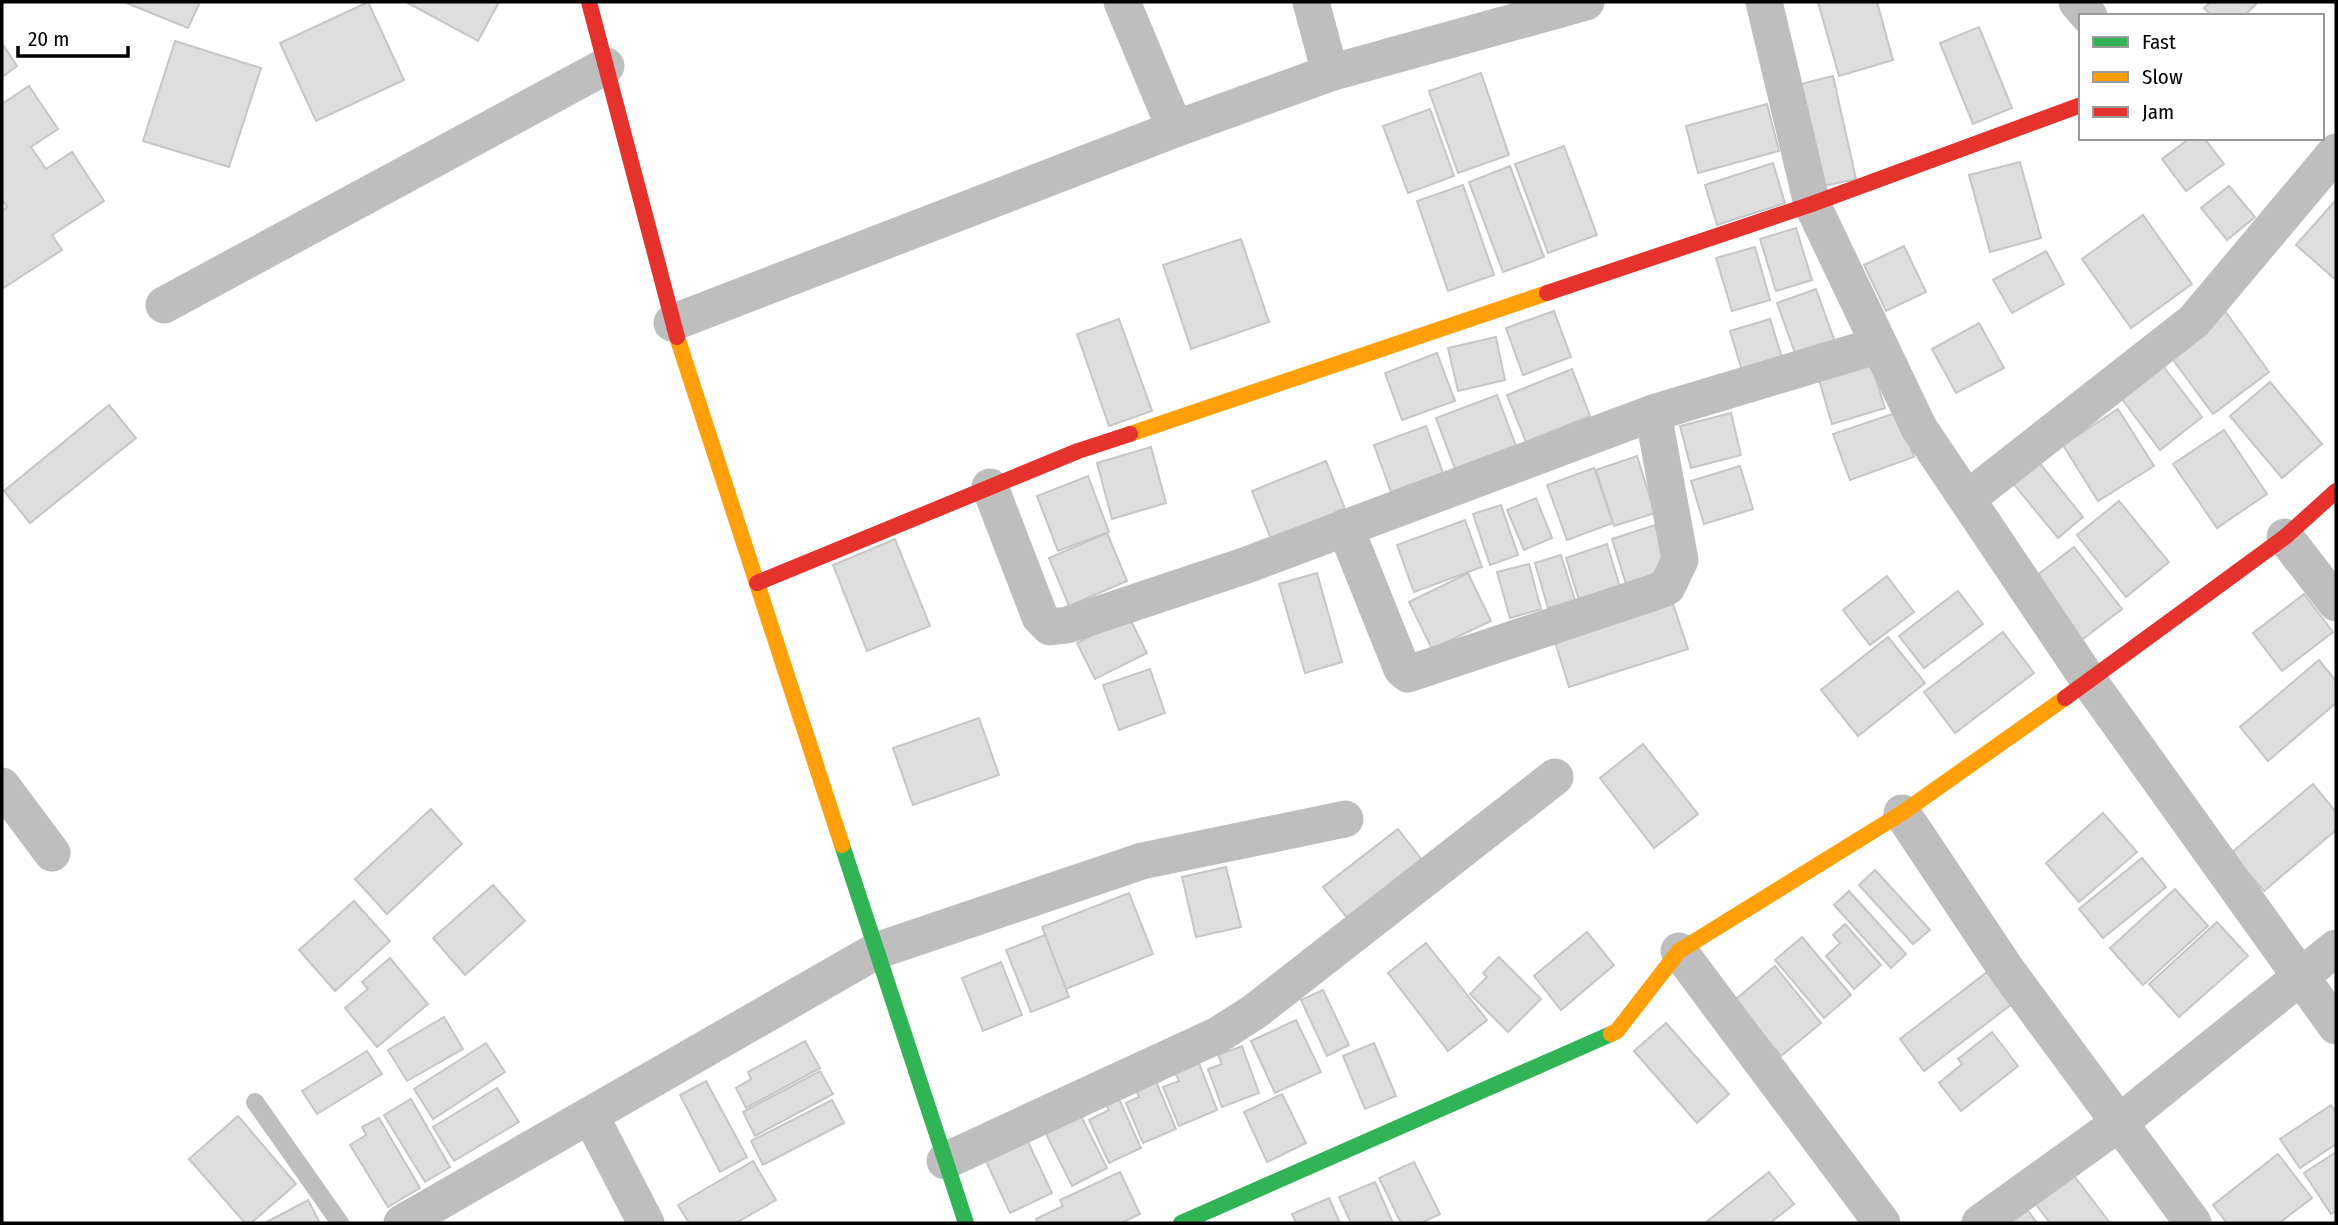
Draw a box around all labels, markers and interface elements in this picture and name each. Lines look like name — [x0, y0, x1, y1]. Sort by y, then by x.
scale bar — [18, 14, 128, 58]
legend — [2079, 14, 2324, 140]
text: 20 m — [28, 26, 69, 52]
text: Fast — [2142, 29, 2176, 55]
text: Slow — [2142, 64, 2183, 90]
text: Jam — [2142, 99, 2174, 125]

